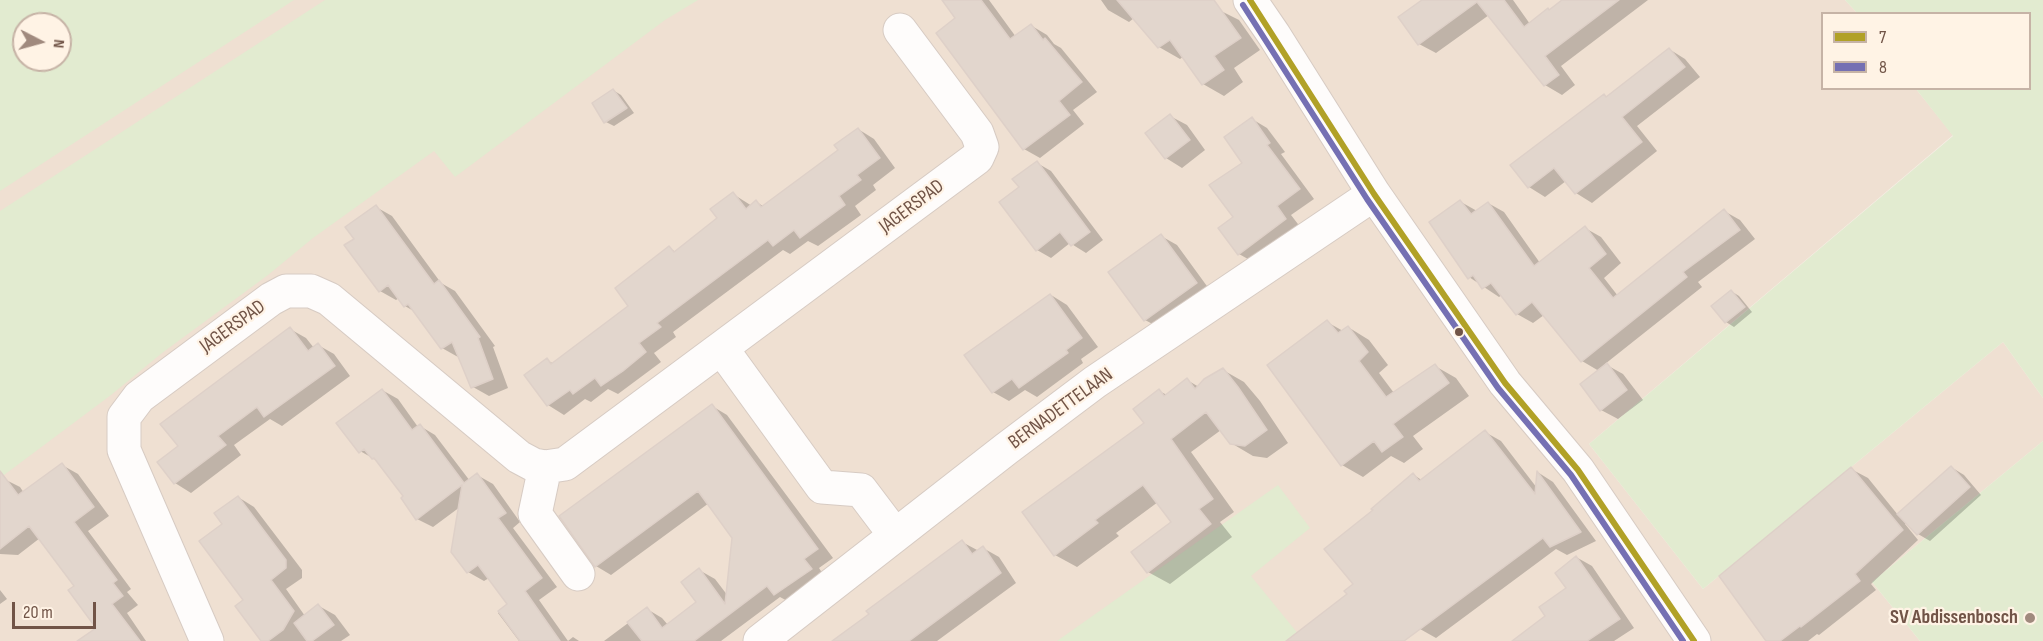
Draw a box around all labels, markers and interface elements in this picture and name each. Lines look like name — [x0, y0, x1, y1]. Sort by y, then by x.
north arrow — [12, 12, 72, 72]
legend — [1821, 12, 2031, 90]
text: 7 — [1879, 27, 1886, 48]
text: N — [49, 38, 68, 49]
text: 8 — [1879, 57, 1887, 78]
street label: JAGERSPAD — [875, 175, 949, 239]
street label: JAGERSPAD — [196, 295, 270, 359]
unlabelled marker — [1453, 326, 1465, 338]
street label: BERNADETTELAAN — [1004, 363, 1118, 455]
scale bar — [15, 590, 99, 628]
text: 20 m — [23, 602, 53, 623]
place label: SV Abdissenbosch — [1890, 606, 2018, 630]
marker: SV Abdissenbosch — [2023, 611, 2037, 625]

